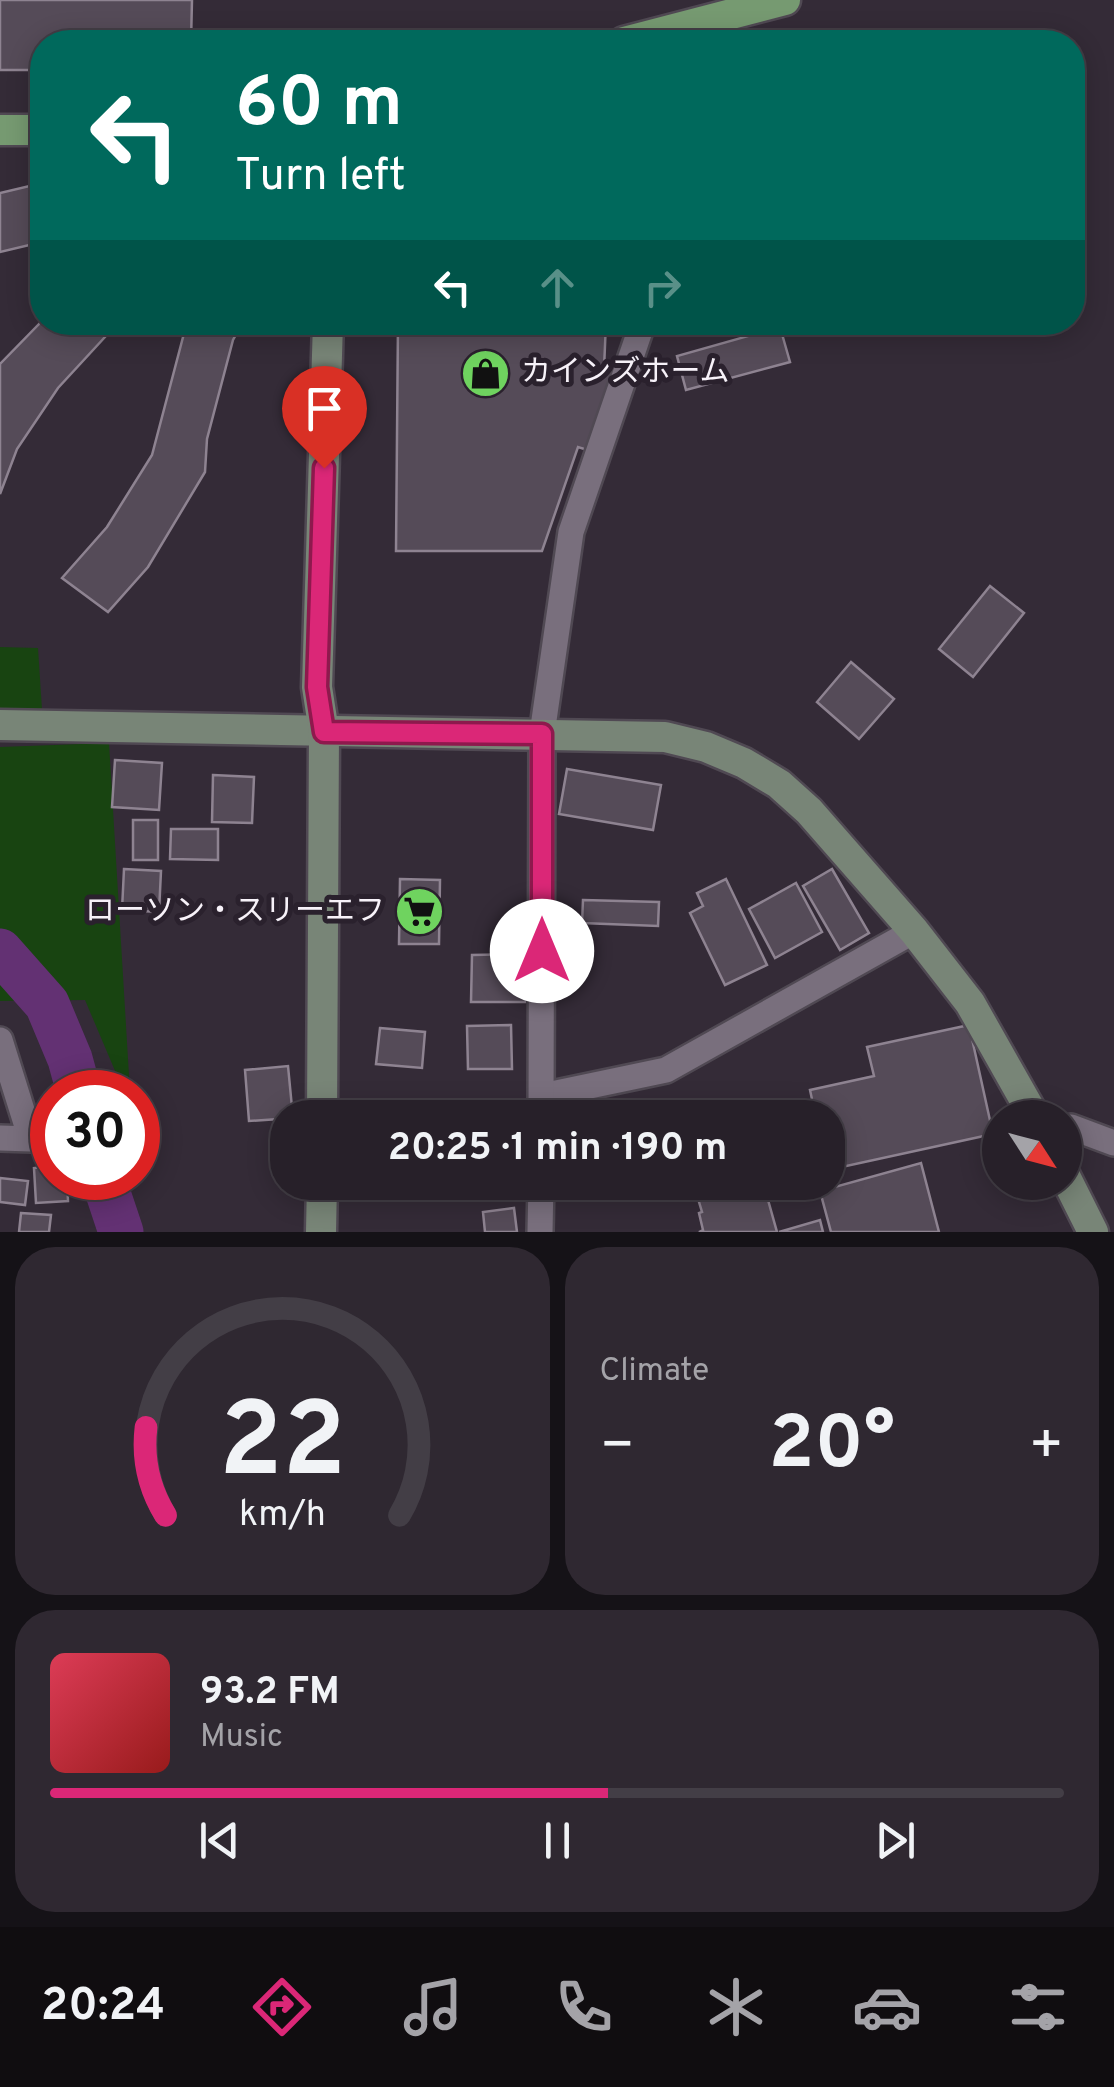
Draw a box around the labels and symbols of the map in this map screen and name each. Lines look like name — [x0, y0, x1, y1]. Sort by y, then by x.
shop icon: カインズホーム — [460, 347, 512, 399]
place label: カインズホーム — [521, 355, 730, 392]
pin — [282, 366, 367, 469]
supermarket icon: ローソン・スリーエフ — [394, 886, 446, 938]
place label: ローソン・スリーエフ — [85, 894, 385, 931]
position arrow — [490, 899, 594, 1003]
speed limit sign: 30 — [30, 1070, 160, 1200]
north arrow — [982, 1100, 1082, 1200]

